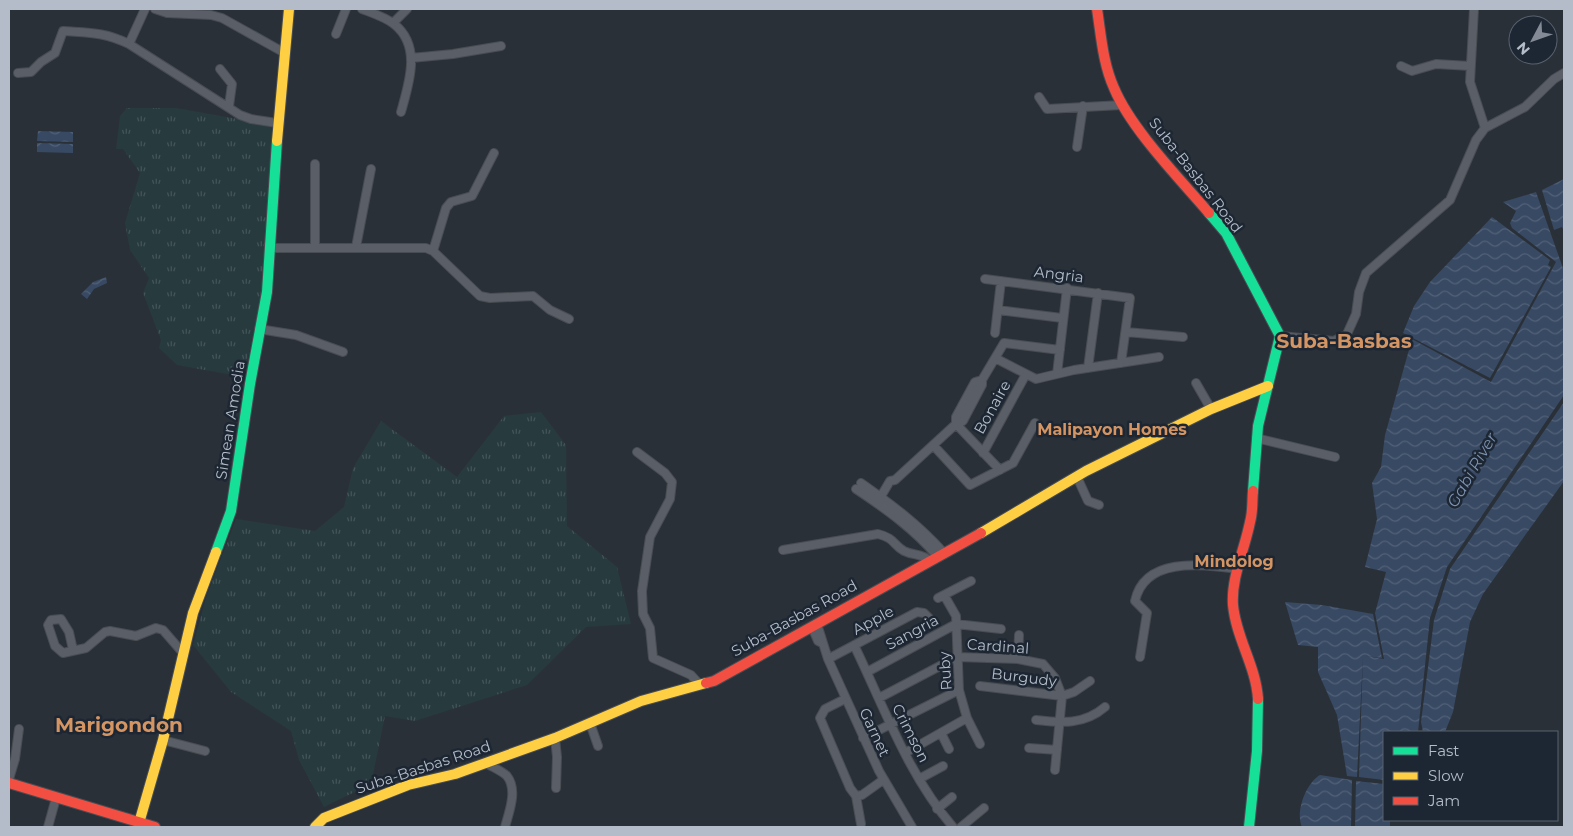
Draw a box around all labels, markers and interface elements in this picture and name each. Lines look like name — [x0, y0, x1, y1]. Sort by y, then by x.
north arrow — [1508, 15, 1558, 65]
text: N — [1513, 38, 1534, 59]
street label: Suba-Basbas Road — [1145, 114, 1247, 236]
street label: Angria — [1033, 262, 1085, 286]
district label: Suba-Basbas — [1276, 329, 1412, 353]
street label: Simean Amodia — [211, 359, 249, 481]
street label: Bonaire — [969, 377, 1015, 437]
district label: Malipayon Homes — [1037, 420, 1187, 439]
water label: Gabi River — [1443, 429, 1501, 511]
district label: Mindolog — [1194, 552, 1274, 571]
street label: Suba-Basbas Road — [728, 576, 860, 660]
street label: Apple — [849, 601, 897, 639]
street label: Sangria — [882, 610, 942, 654]
street label: Cardinal — [966, 634, 1030, 658]
street label: Ruby — [934, 650, 956, 691]
street label: Burgudy — [990, 664, 1059, 691]
street label: Crimson — [888, 700, 934, 766]
street label: Garnet — [855, 705, 895, 759]
district label: Marigondon — [55, 713, 183, 737]
legend — [1383, 731, 1558, 821]
street label: Suba-Basbas Road — [353, 736, 493, 798]
text: Fast — [1428, 741, 1459, 760]
text: Slow — [1428, 766, 1464, 785]
text: Jam — [1427, 791, 1460, 810]

